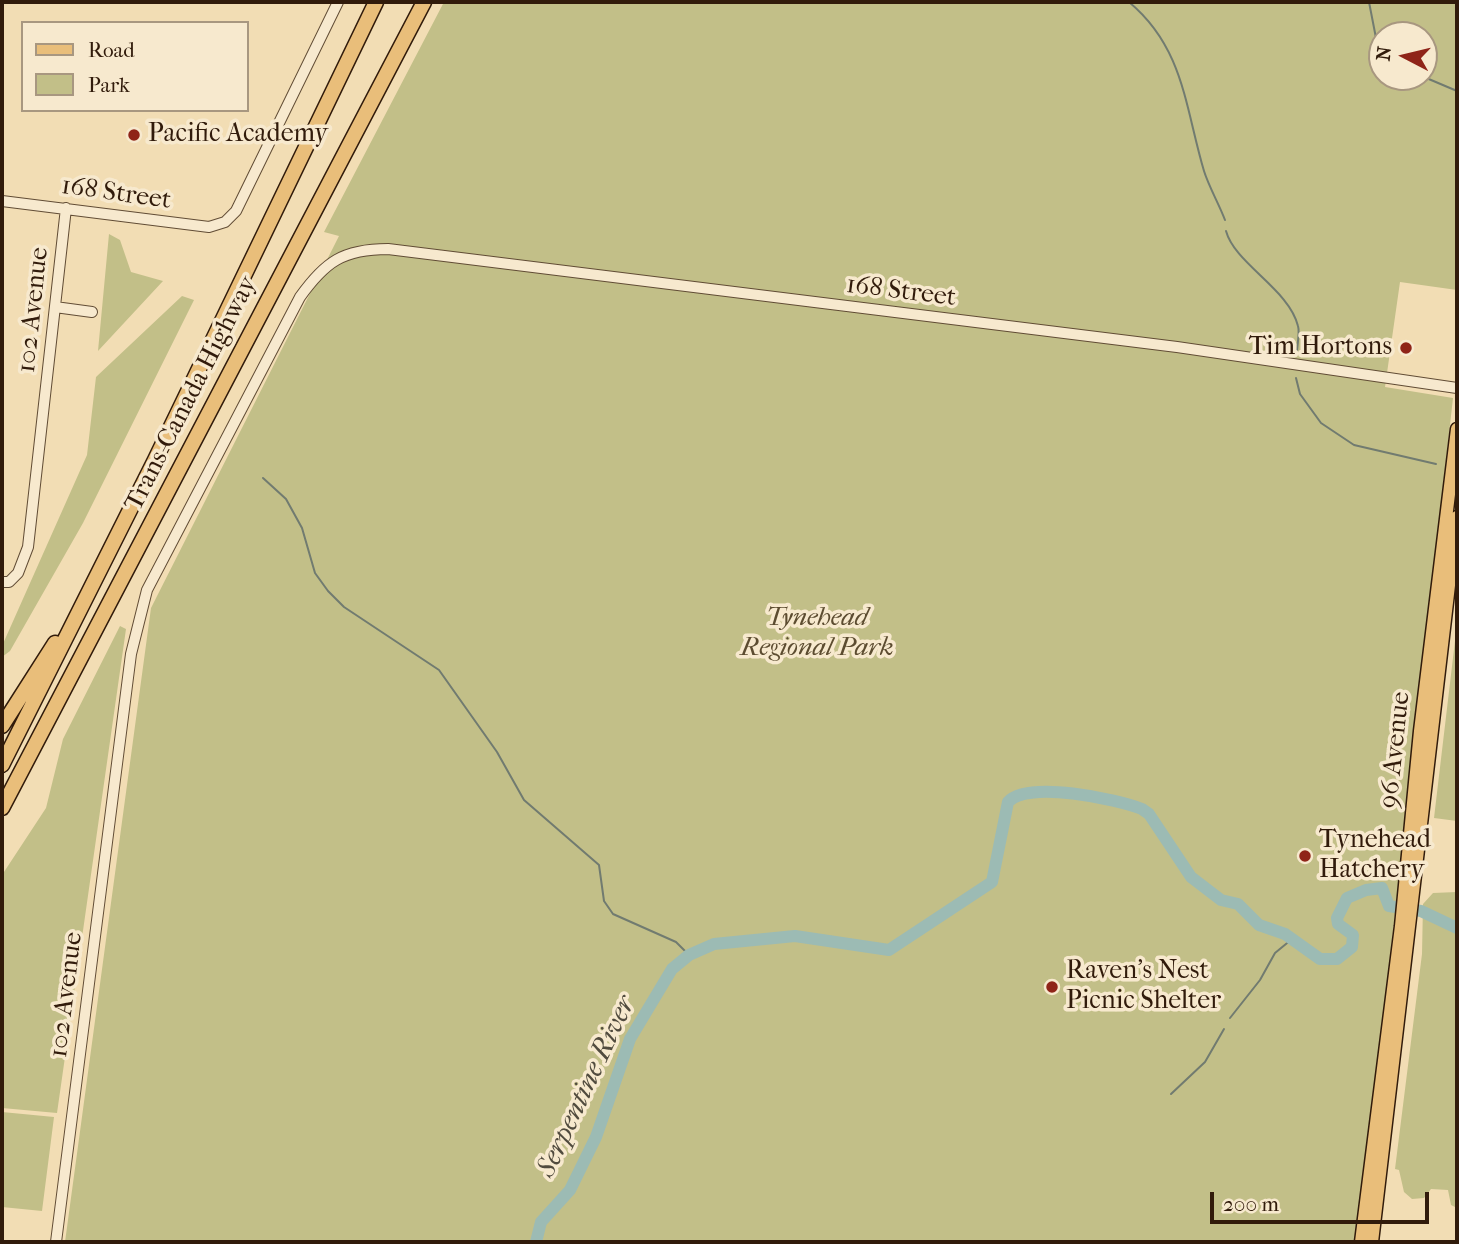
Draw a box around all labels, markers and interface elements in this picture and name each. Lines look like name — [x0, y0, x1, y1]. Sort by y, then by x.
legend — [21, 21, 248, 112]
north arrow — [1368, 21, 1438, 91]
text: Road — [88, 38, 135, 62]
text: N — [1372, 45, 1396, 62]
text: Park — [88, 73, 130, 97]
place label: Pacific Academy — [148, 119, 328, 151]
marker: Pacific Academy — [126, 127, 142, 143]
street label: 168 Street — [59, 171, 173, 217]
street label: 102 Avenue — [12, 246, 56, 374]
street label: 168 Street — [844, 270, 958, 314]
street label: Trans-Canada Highway — [119, 271, 265, 517]
place label: Tim Hortons — [1249, 332, 1392, 364]
marker: Tim Hortons — [1398, 340, 1414, 356]
park label: Tynehead Regional Park — [740, 603, 894, 664]
street label: 96 Avenue — [1374, 690, 1418, 810]
place label: Tynehead Hatchery — [1319, 825, 1431, 886]
marker: Tynehead Hatchery — [1297, 848, 1313, 864]
street label: 102 Avenue — [44, 930, 90, 1060]
place label: Raven's Nest Picnic Shelter — [1066, 956, 1221, 1018]
marker: Raven's Nest Picnic Shelter — [1044, 979, 1060, 995]
water label: Serpentine River — [530, 991, 644, 1183]
scale bar — [1214, 1178, 1433, 1222]
text: 200 m — [1223, 1192, 1279, 1216]

